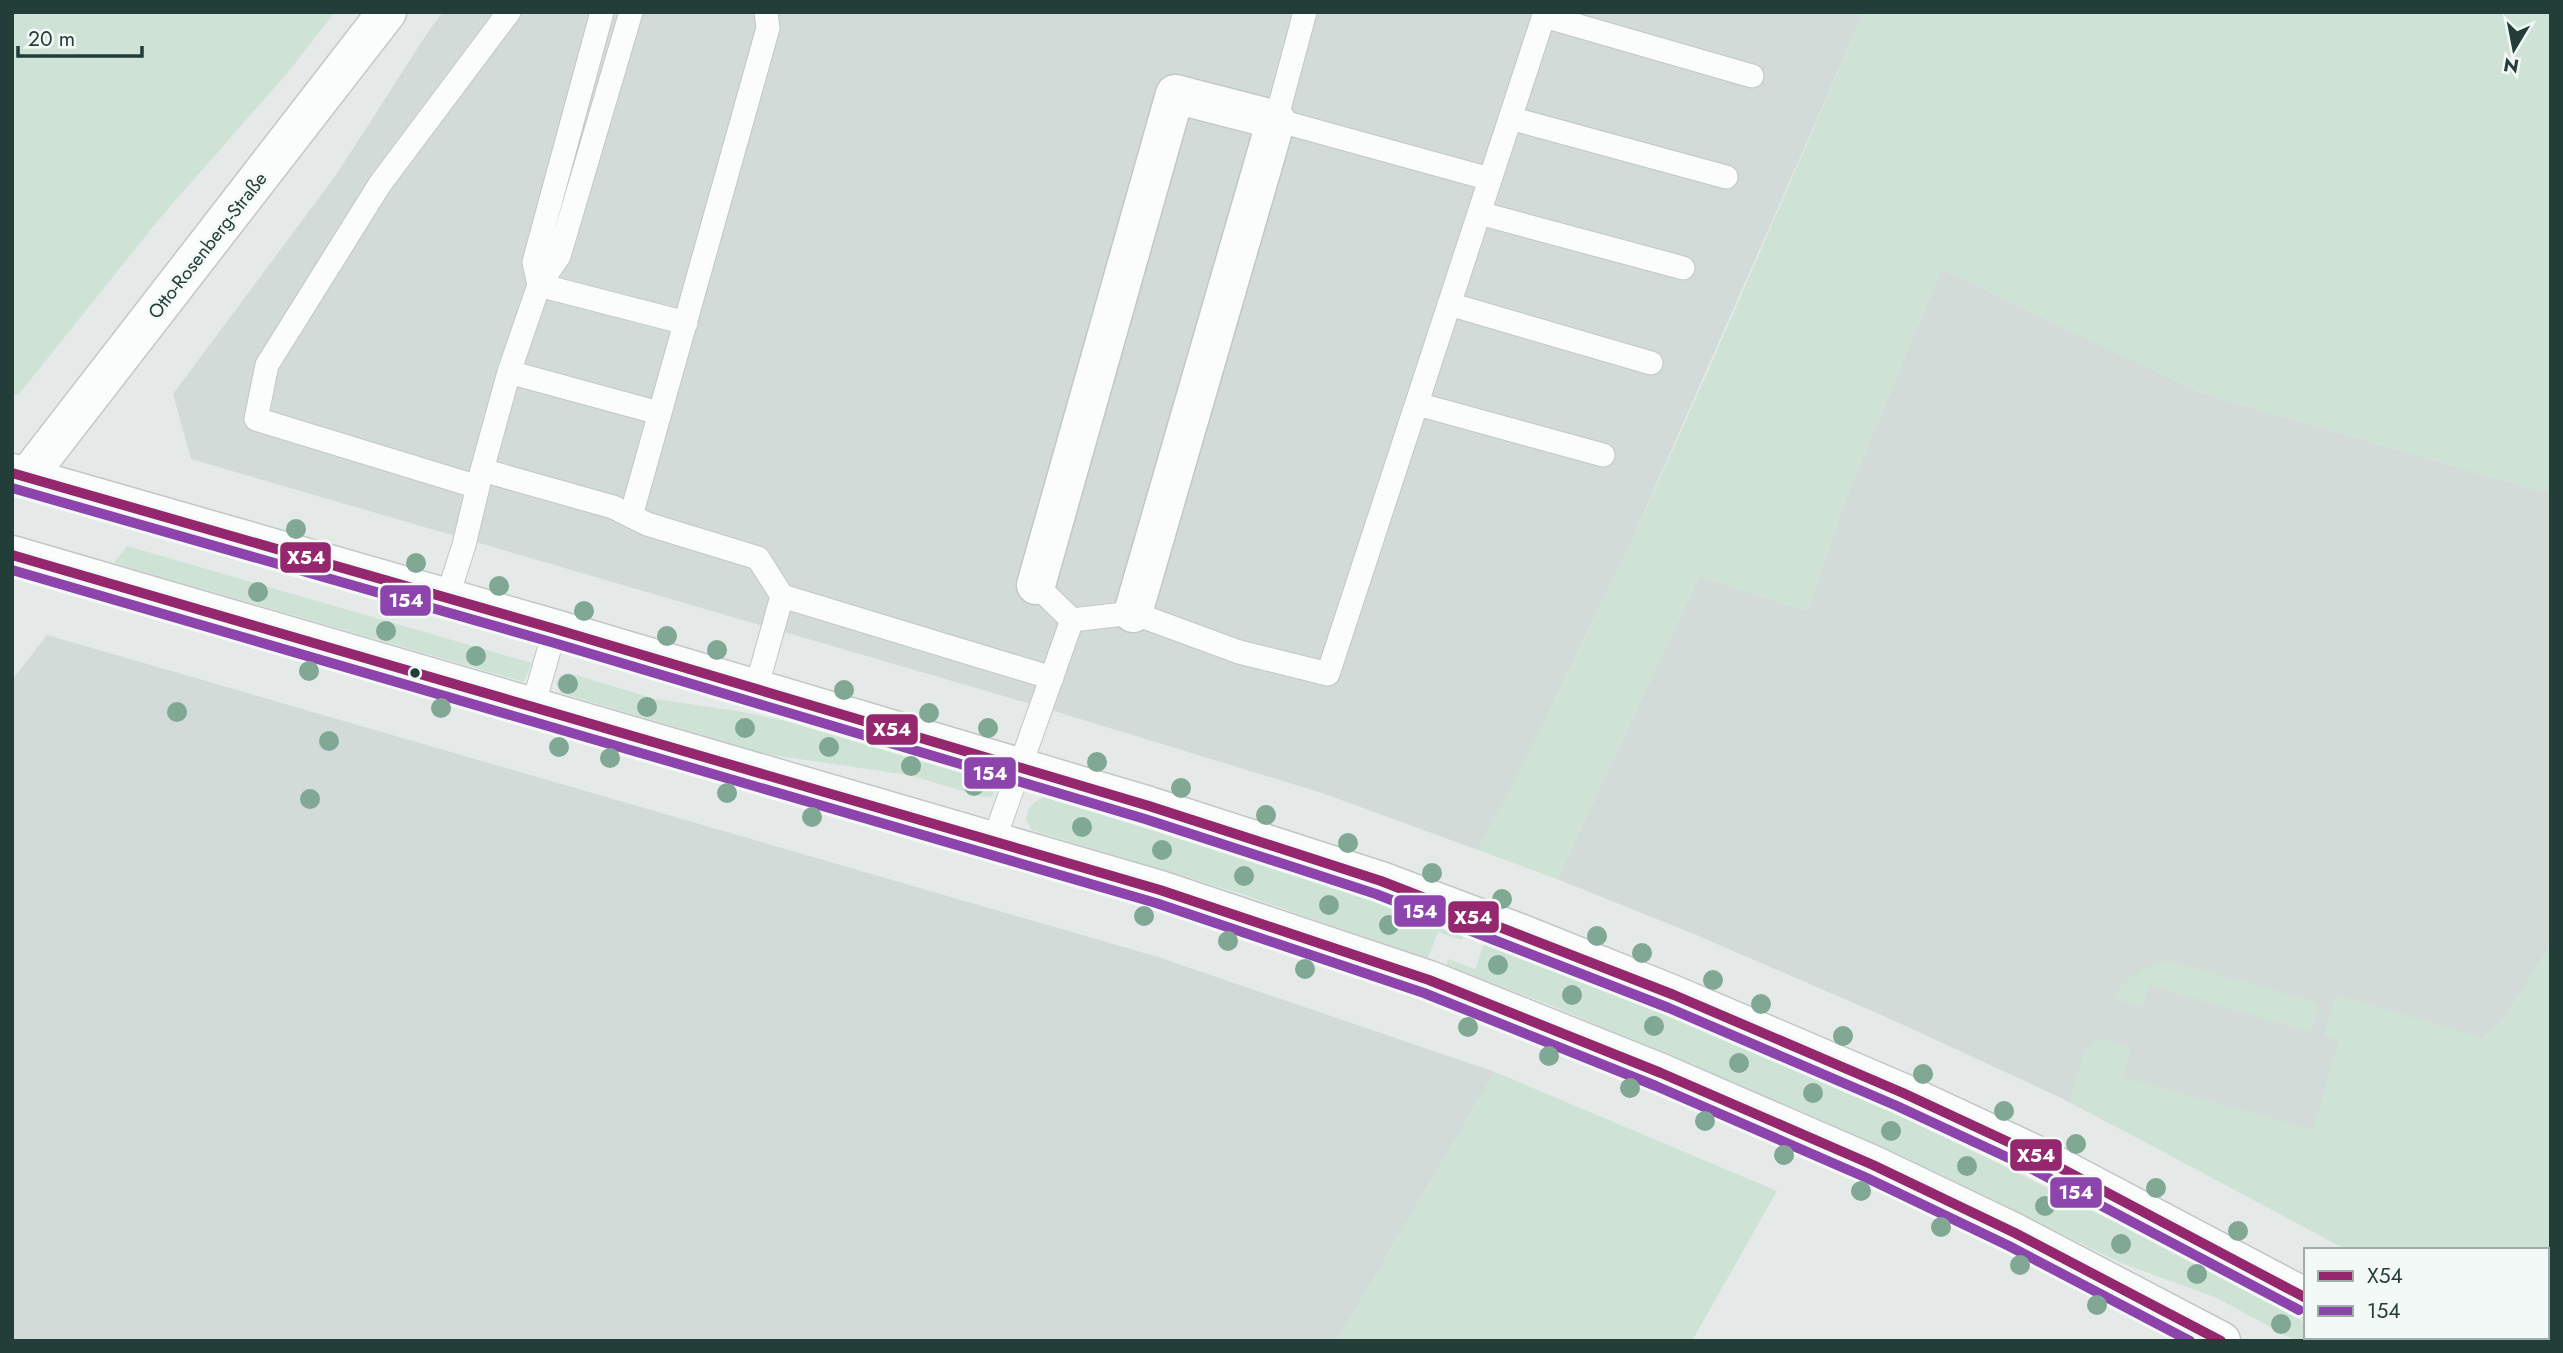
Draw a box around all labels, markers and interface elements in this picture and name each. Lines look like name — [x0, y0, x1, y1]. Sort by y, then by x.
scale bar — [18, 14, 142, 58]
north arrow — [2479, 14, 2549, 84]
text: 20 m — [28, 24, 75, 54]
text: N — [2501, 51, 2521, 80]
street label: Otto-Rosenberg-Straße — [141, 166, 273, 324]
line badge: X54 — [279, 541, 332, 574]
text: X54 — [287, 544, 325, 571]
line badge: 154 — [379, 584, 432, 617]
text: 154 — [388, 587, 424, 614]
unlabelled marker — [408, 666, 422, 680]
line badge: X54 — [865, 713, 919, 746]
text: X54 — [873, 716, 911, 743]
line badge: 154 — [963, 756, 1017, 790]
text: 154 — [972, 760, 1008, 787]
line badge: 154 — [1393, 894, 1447, 928]
text: 154 — [1402, 898, 1438, 925]
line badge: X54 — [1447, 900, 1500, 934]
text: X54 — [1454, 904, 1492, 931]
line badge: X54 — [2009, 1138, 2063, 1172]
text: X54 — [2017, 1142, 2055, 1169]
line badge: 154 — [2049, 1176, 2103, 1209]
text: 154 — [2058, 1179, 2094, 1206]
legend — [2304, 1248, 2549, 1339]
text: X54 — [2367, 1261, 2403, 1291]
text: 154 — [2367, 1296, 2401, 1326]

